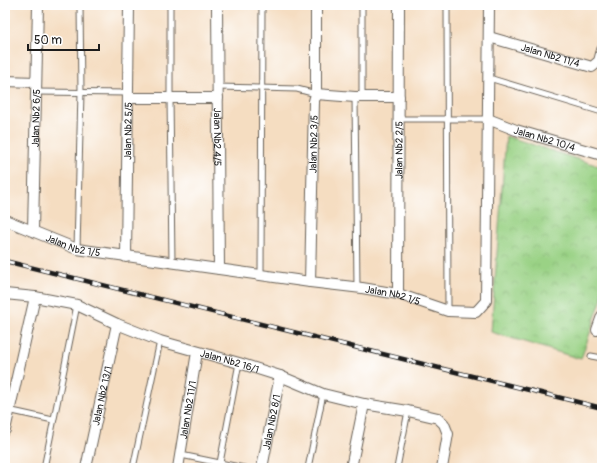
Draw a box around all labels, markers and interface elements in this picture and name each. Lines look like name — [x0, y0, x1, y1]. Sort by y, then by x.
scale bar — [28, 26, 99, 52]
text: 50 m — [34, 33, 62, 48]
street label: Jalan Nb2 11/4 — [519, 42, 581, 70]
street label: Jalan Nb2 6/5 — [30, 89, 43, 147]
street label: Jalan Nb2 5/5 — [122, 102, 135, 160]
street label: Jalan Nb2 4/5 — [211, 108, 223, 166]
street label: Jalan Nb2 3/5 — [307, 115, 321, 173]
street label: Jalan Nb2 2/5 — [393, 121, 406, 179]
street label: Jalan Nb2 10/4 — [512, 125, 577, 154]
street label: Jalan Nb2 1/5 — [44, 232, 101, 259]
street label: Jalan Nb2 1/5 — [364, 284, 422, 308]
street label: Jalan Nb2 16/1 — [199, 348, 261, 376]
street label: Jalan Nb2 13/1 — [90, 365, 115, 427]
street label: Jalan Nb2 11/1 — [178, 380, 199, 440]
street label: Jalan Nb2 8/1 — [261, 393, 283, 451]

